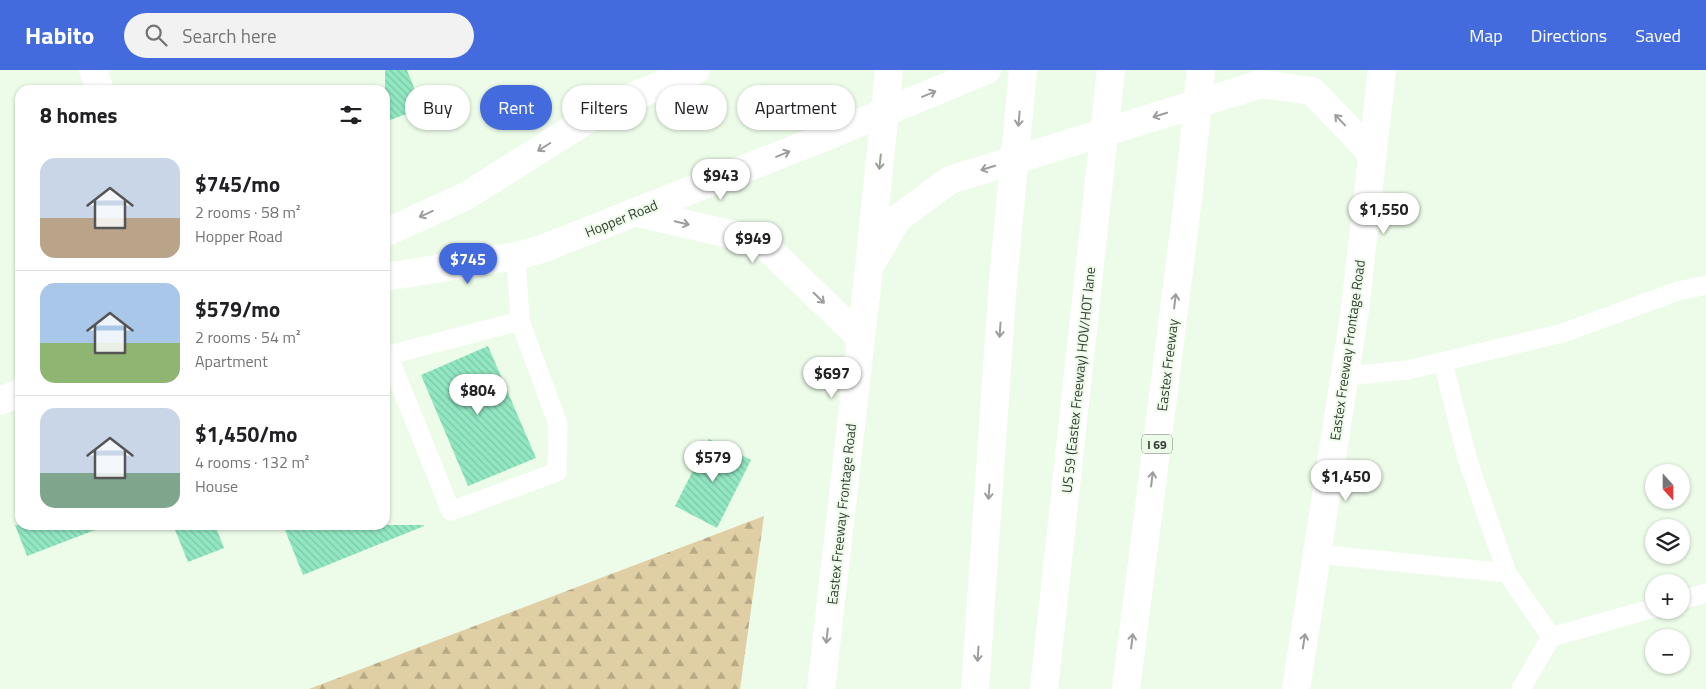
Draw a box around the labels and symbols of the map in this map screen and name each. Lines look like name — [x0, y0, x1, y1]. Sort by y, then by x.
one-way arrow — [921, 89, 936, 99]
one-way arrow — [1014, 110, 1024, 126]
one-way arrow — [1152, 110, 1168, 120]
one-way arrow — [1334, 114, 1346, 127]
one-way arrow — [537, 143, 551, 153]
one-way arrow — [775, 148, 790, 157]
one-way arrow — [875, 153, 885, 169]
pin: $943 — [691, 158, 751, 201]
one-way arrow — [980, 164, 996, 174]
pin: $1,550 — [1343, 192, 1425, 235]
street label: Hopper Road — [581, 194, 661, 242]
one-way arrow — [419, 210, 434, 220]
one-way arrow — [673, 219, 689, 228]
pin: $949 — [723, 222, 783, 264]
pin: $745 — [438, 242, 498, 285]
street label: Eastex Freeway Frontage Road — [1324, 258, 1370, 442]
street label: US 59 (Eastex Freeway) HOV/HOT lane — [1056, 266, 1100, 494]
one-way arrow — [813, 292, 825, 304]
one-way arrow — [1170, 293, 1180, 309]
street label: Eastex Freeway — [1151, 317, 1183, 412]
one-way arrow — [995, 321, 1005, 337]
pin: $697 — [802, 356, 862, 399]
pin: $804 — [448, 374, 508, 416]
street label: Eastex Freeway Frontage Road — [821, 422, 861, 606]
road number: I 69 — [1142, 434, 1172, 454]
pin: $579 — [683, 440, 743, 483]
pin: $1,450 — [1305, 460, 1387, 502]
north arrow — [1645, 464, 1690, 509]
one-way arrow — [1147, 472, 1157, 488]
one-way arrow — [984, 484, 994, 500]
one-way arrow — [822, 628, 832, 644]
one-way arrow — [1127, 633, 1137, 649]
one-way arrow — [1299, 633, 1309, 649]
one-way arrow — [973, 646, 982, 662]

